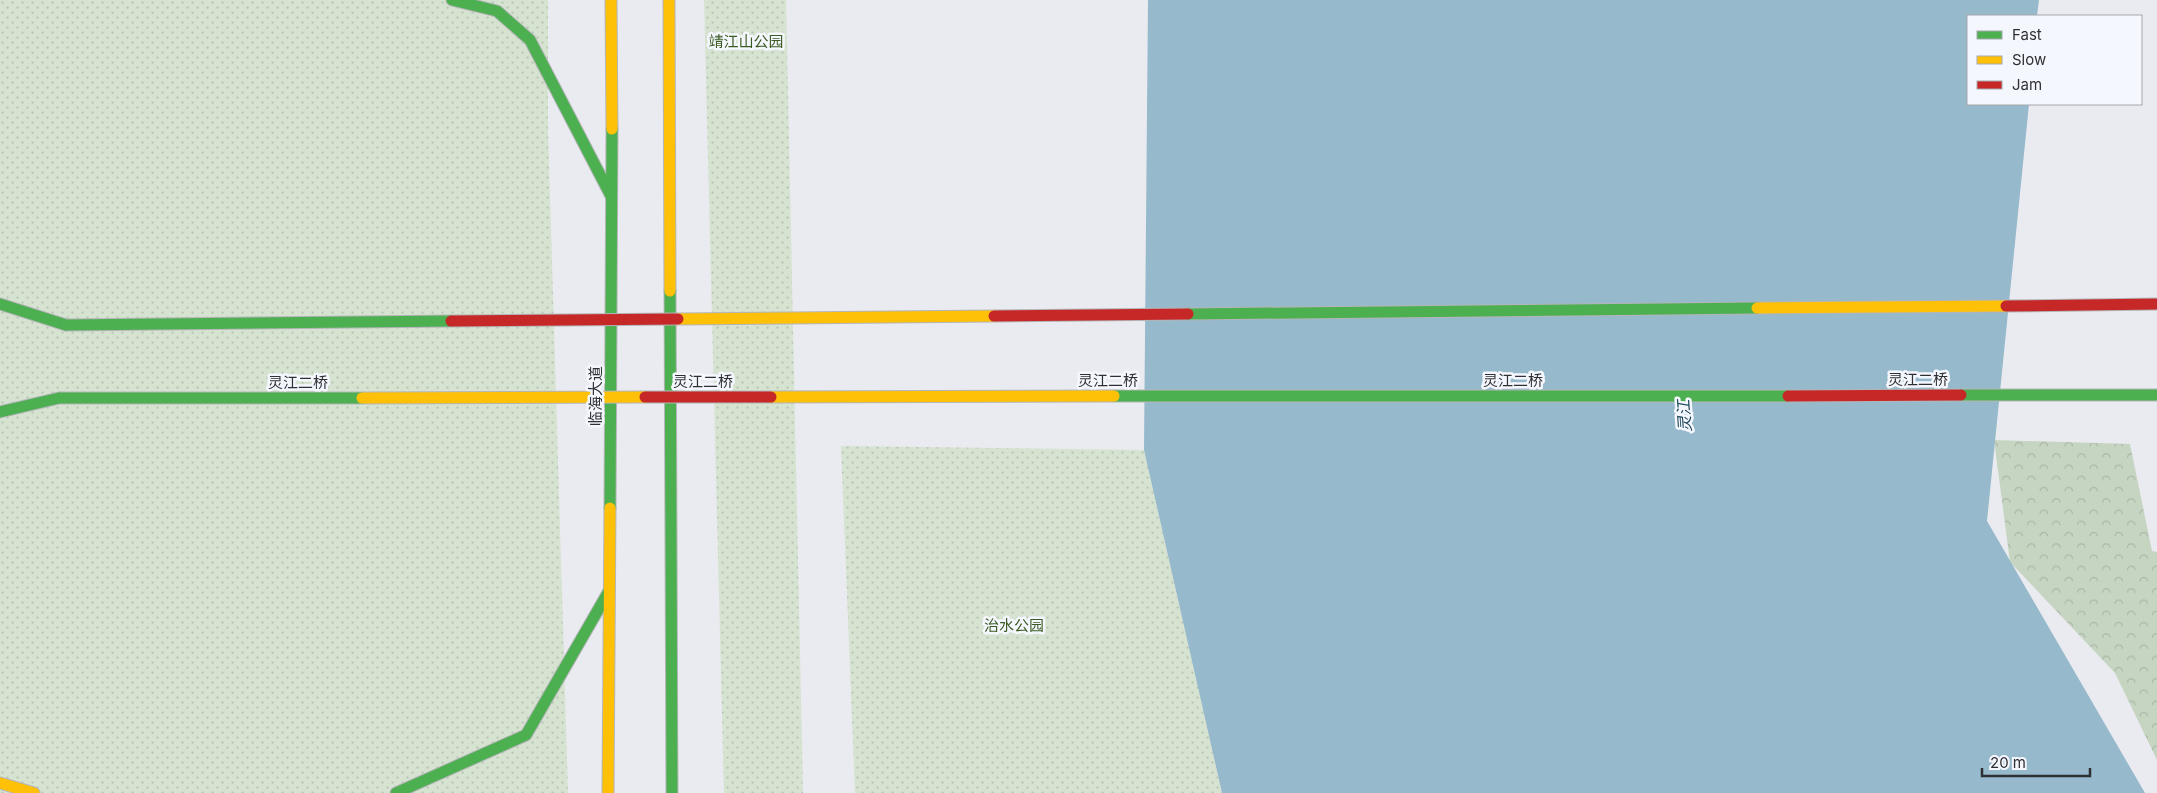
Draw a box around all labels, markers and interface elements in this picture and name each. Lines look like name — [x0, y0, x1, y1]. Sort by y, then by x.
legend — [1967, 15, 2142, 105]
text: Fast — [2012, 25, 2042, 44]
park label: 靖江山公园 — [708, 32, 784, 51]
text: Slow — [2012, 50, 2046, 69]
text: Jam — [2012, 75, 2042, 94]
street label: 临海大道 — [586, 366, 605, 426]
street label: 灵江二桥 — [1888, 370, 1948, 389]
street label: 灵江二桥 — [1078, 371, 1138, 390]
street label: 灵江二桥 — [1483, 371, 1543, 390]
street label: 灵江二桥 — [673, 372, 733, 391]
street label: 灵江二桥 — [268, 373, 328, 392]
water label: 灵江 — [1673, 397, 1695, 433]
park label: 治水公园 — [984, 616, 1044, 635]
scale bar — [1982, 746, 2090, 778]
text: 20 m — [1990, 753, 2026, 772]

